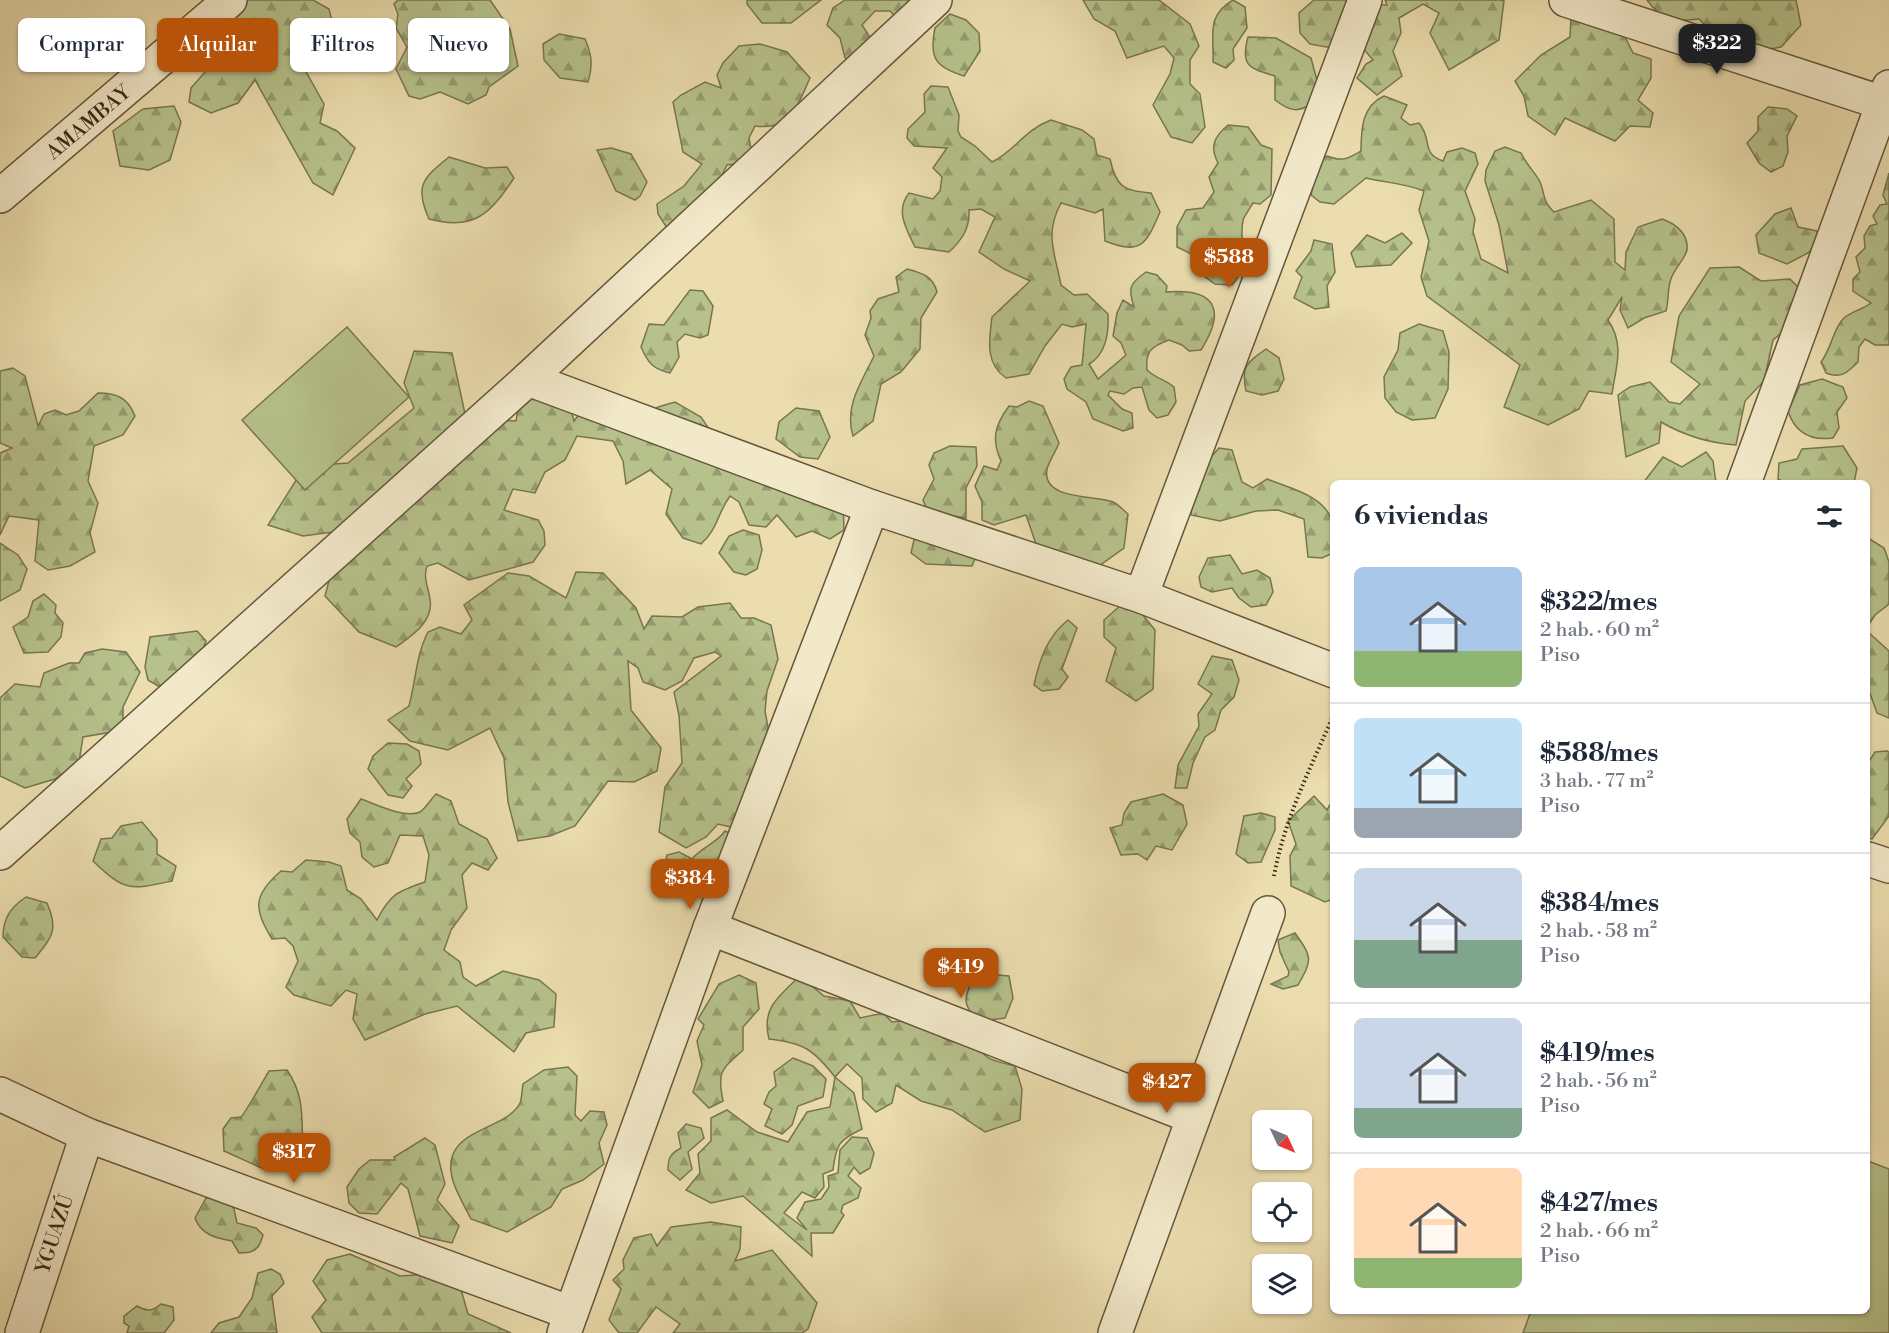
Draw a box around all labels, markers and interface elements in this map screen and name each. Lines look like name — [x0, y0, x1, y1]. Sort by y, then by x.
chip: Comprar — [18, 18, 145, 72]
chip: Alquilar — [157, 18, 278, 72]
chip: Filtros — [290, 18, 396, 72]
chip: Nuevo — [408, 18, 509, 72]
pin: $322 — [1681, 24, 1753, 75]
text: $322 — [1693, 31, 1741, 56]
street label: AMAMBAY — [41, 80, 137, 166]
pin: $588 — [1193, 238, 1265, 289]
text: $588 — [1204, 245, 1254, 270]
text: 6 viviendas — [1354, 500, 1488, 532]
icon: filters — [1813, 500, 1846, 533]
text: $322/mes — [1540, 586, 1657, 618]
icon: home — [1402, 591, 1474, 663]
text: 2 hab. · 60 m² — [1540, 618, 1659, 643]
text: Piso — [1540, 643, 1580, 668]
text: $588/mes — [1540, 737, 1658, 769]
icon: home — [1402, 742, 1474, 814]
text: 3 hab. · 77 m² — [1540, 769, 1653, 794]
text: Piso — [1540, 794, 1580, 819]
pin: $384 — [654, 859, 726, 910]
text: $384 — [665, 866, 715, 891]
text: $384/mes — [1540, 887, 1659, 919]
icon: home — [1402, 892, 1474, 964]
text: 2 hab. · 58 m² — [1540, 919, 1657, 944]
text: Piso — [1540, 944, 1580, 969]
pin: $419 — [925, 948, 997, 999]
text: $419 — [938, 955, 984, 980]
text: $419/mes — [1540, 1037, 1655, 1069]
icon: home — [1402, 1042, 1474, 1114]
pin: $427 — [1131, 1063, 1203, 1114]
text: 2 hab. · 56 m² — [1540, 1069, 1657, 1094]
text: $427 — [1142, 1070, 1192, 1095]
text: Piso — [1540, 1094, 1580, 1119]
north arrow — [1252, 1110, 1312, 1170]
map controls — [1252, 1110, 1312, 1314]
pin: $317 — [258, 1133, 330, 1184]
text: $317 — [272, 1140, 316, 1165]
button: locate — [1252, 1182, 1312, 1242]
text: $427/mes — [1540, 1187, 1658, 1219]
street label: YGUAZÚ — [30, 1191, 80, 1278]
icon: home — [1402, 1192, 1474, 1264]
text: 2 hab. · 66 m² — [1540, 1219, 1658, 1244]
text: Piso — [1540, 1244, 1580, 1269]
button: layers — [1252, 1254, 1312, 1314]

